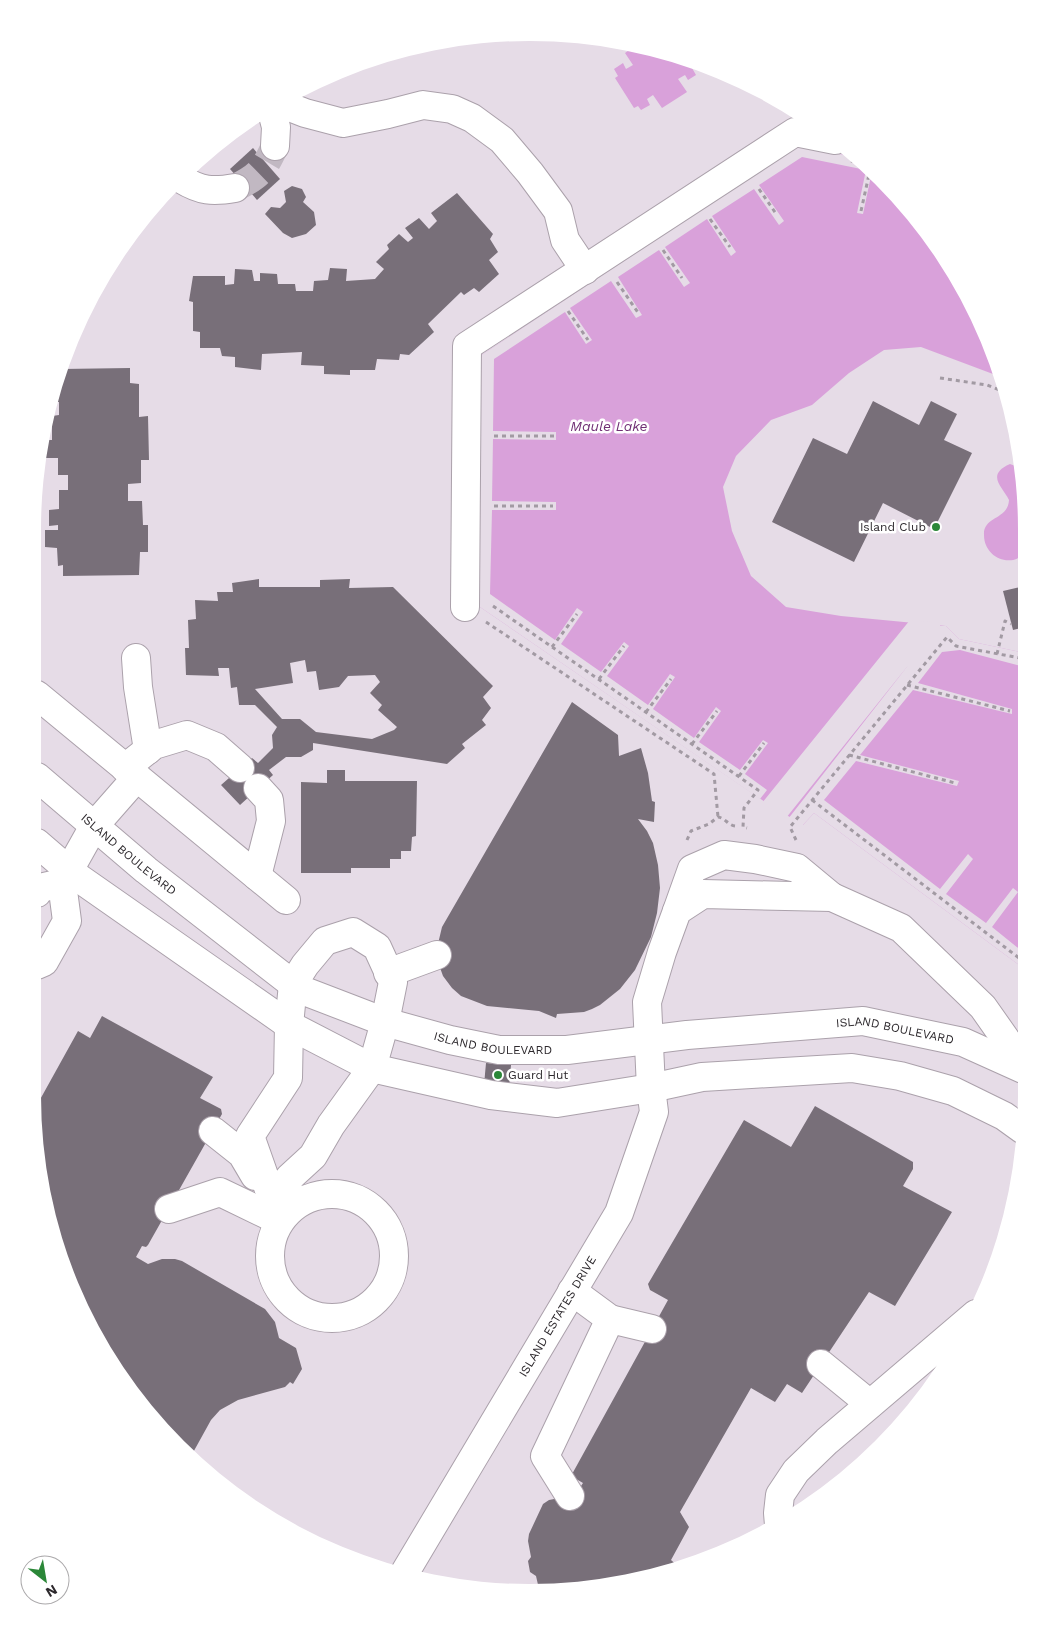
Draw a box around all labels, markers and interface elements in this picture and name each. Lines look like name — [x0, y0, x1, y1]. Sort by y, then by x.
water label: Maule Lake — [570, 418, 648, 434]
place label: Island Club — [860, 520, 926, 534]
marker: Island Club — [930, 521, 942, 533]
street label: ISLAND BOULEVARD — [78, 811, 179, 898]
street label: ISLAND BOULEVARD — [835, 1014, 955, 1047]
street label: ISLAND BOULEVARD — [432, 1029, 552, 1057]
place label: Guard Hut — [508, 1068, 568, 1082]
marker: Guard Hut — [492, 1069, 504, 1081]
street label: ISLAND ESTATES DRIVE — [516, 1253, 599, 1379]
north arrow — [20, 1555, 70, 1605]
text: N — [43, 1582, 60, 1601]

